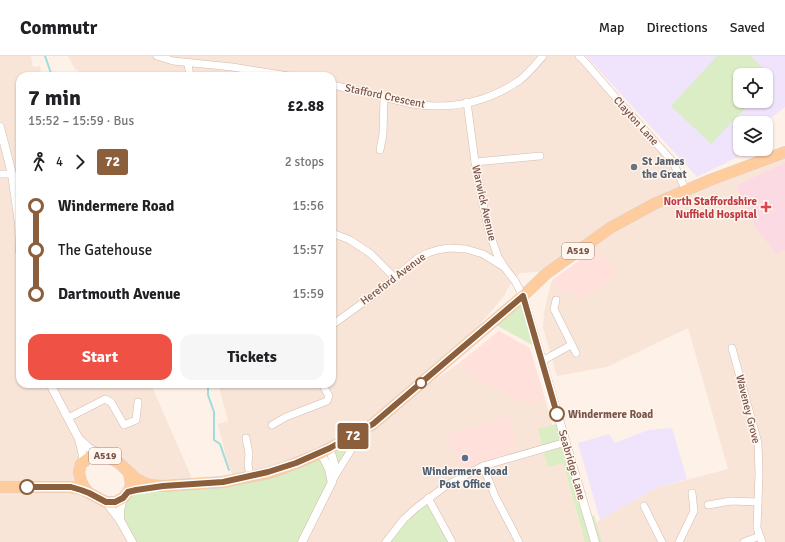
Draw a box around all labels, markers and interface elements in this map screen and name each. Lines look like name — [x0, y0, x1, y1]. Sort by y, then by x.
text: Commutr — [20, 16, 97, 40]
text: Map — [599, 19, 625, 36]
text: Directions — [647, 19, 708, 36]
text: Saved — [730, 19, 765, 36]
map controls — [733, 68, 773, 156]
button: locate — [733, 68, 773, 108]
street label: Stafford Crescent — [344, 81, 426, 111]
text: 7 min — [28, 84, 81, 111]
street label: Clayton Lane — [611, 94, 661, 148]
text: £2.88 — [287, 97, 324, 115]
text: 15:52 – 15:59 · Bus — [28, 113, 134, 129]
button: layers — [733, 116, 773, 156]
icon: walk — [28, 151, 50, 173]
icon: forward — [69, 151, 91, 173]
text: 72 — [105, 153, 120, 170]
text: 4 — [56, 154, 63, 170]
text: 2 stops — [285, 154, 324, 170]
place label: St James the Great — [641, 155, 687, 181]
marker: St James the Great — [629, 162, 639, 172]
street label: Warwick Avenue — [469, 164, 499, 242]
place label: North Staffordshire Nuffield Hospital — [663, 195, 758, 221]
text: Windermere Road — [58, 197, 174, 215]
text: 15:56 — [292, 198, 324, 214]
marker: North Staffordshire Nuffield Hospital — [760, 201, 772, 213]
text: The Gatehouse — [58, 241, 152, 259]
text: 15:57 — [292, 242, 324, 258]
road number: A519 — [562, 243, 594, 259]
street label: Hereford Avenue — [358, 250, 428, 308]
text: Dartmouth Avenue — [58, 285, 181, 303]
text: 15:59 — [292, 286, 324, 302]
button: Start — [28, 334, 172, 380]
button: Tickets — [180, 334, 324, 380]
street label: Waveney Grove — [733, 373, 763, 445]
unlabelled marker — [415, 377, 427, 389]
marker: Windermere Road — [549, 406, 565, 422]
place label: Windermere Road — [568, 408, 653, 421]
line badge: 72 — [335, 423, 371, 449]
text: 72 — [345, 427, 361, 444]
street label: Seabridge Lane — [556, 428, 588, 502]
road number: A519 — [89, 448, 121, 464]
marker: Windermere Road Post Office — [460, 453, 470, 463]
place label: Windermere Road Post Office — [422, 465, 508, 491]
unlabelled marker — [19, 479, 35, 495]

